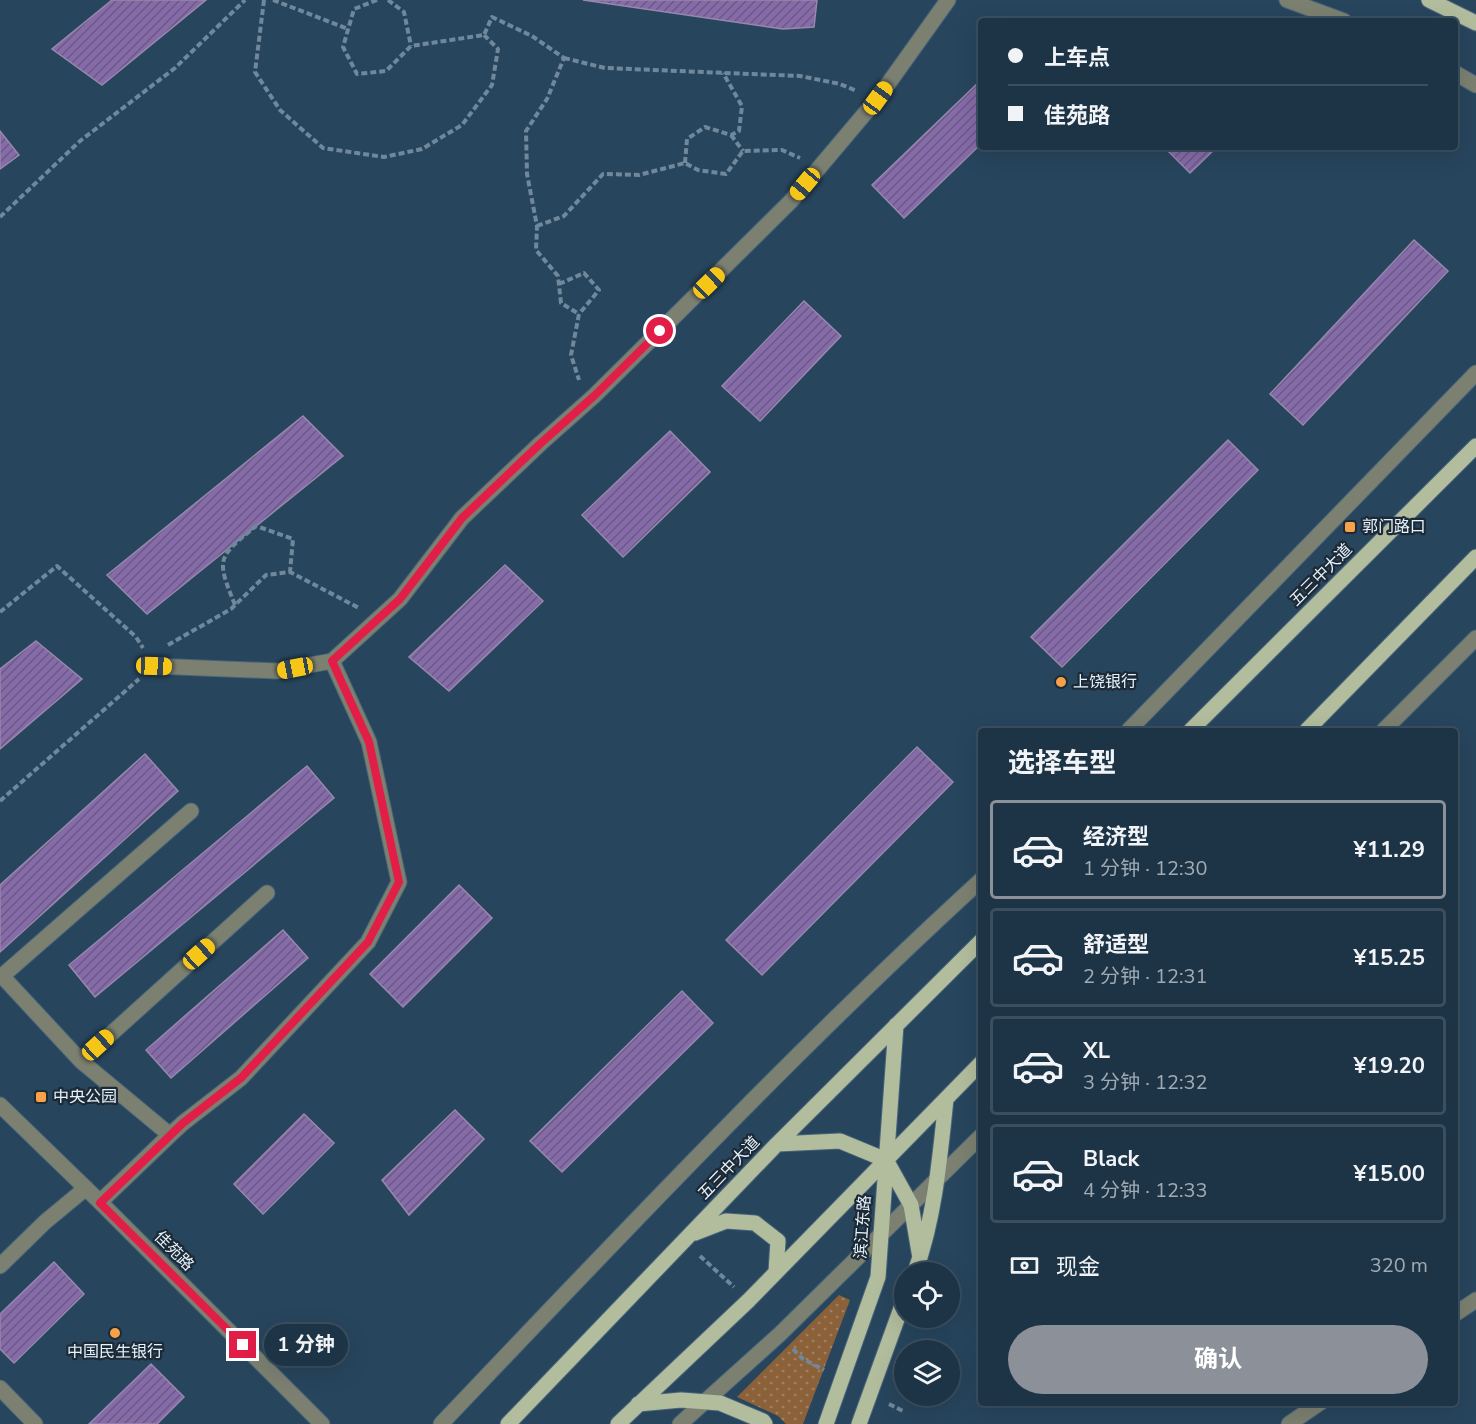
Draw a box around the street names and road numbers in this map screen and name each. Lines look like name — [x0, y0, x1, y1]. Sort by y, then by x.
street label: 五三中大道 — [1285, 539, 1357, 611]
street label: 五三中大道 — [693, 1132, 765, 1204]
street label: 滨江东路 — [850, 1194, 876, 1260]
street label: 佳苑路 — [149, 1226, 199, 1276]

